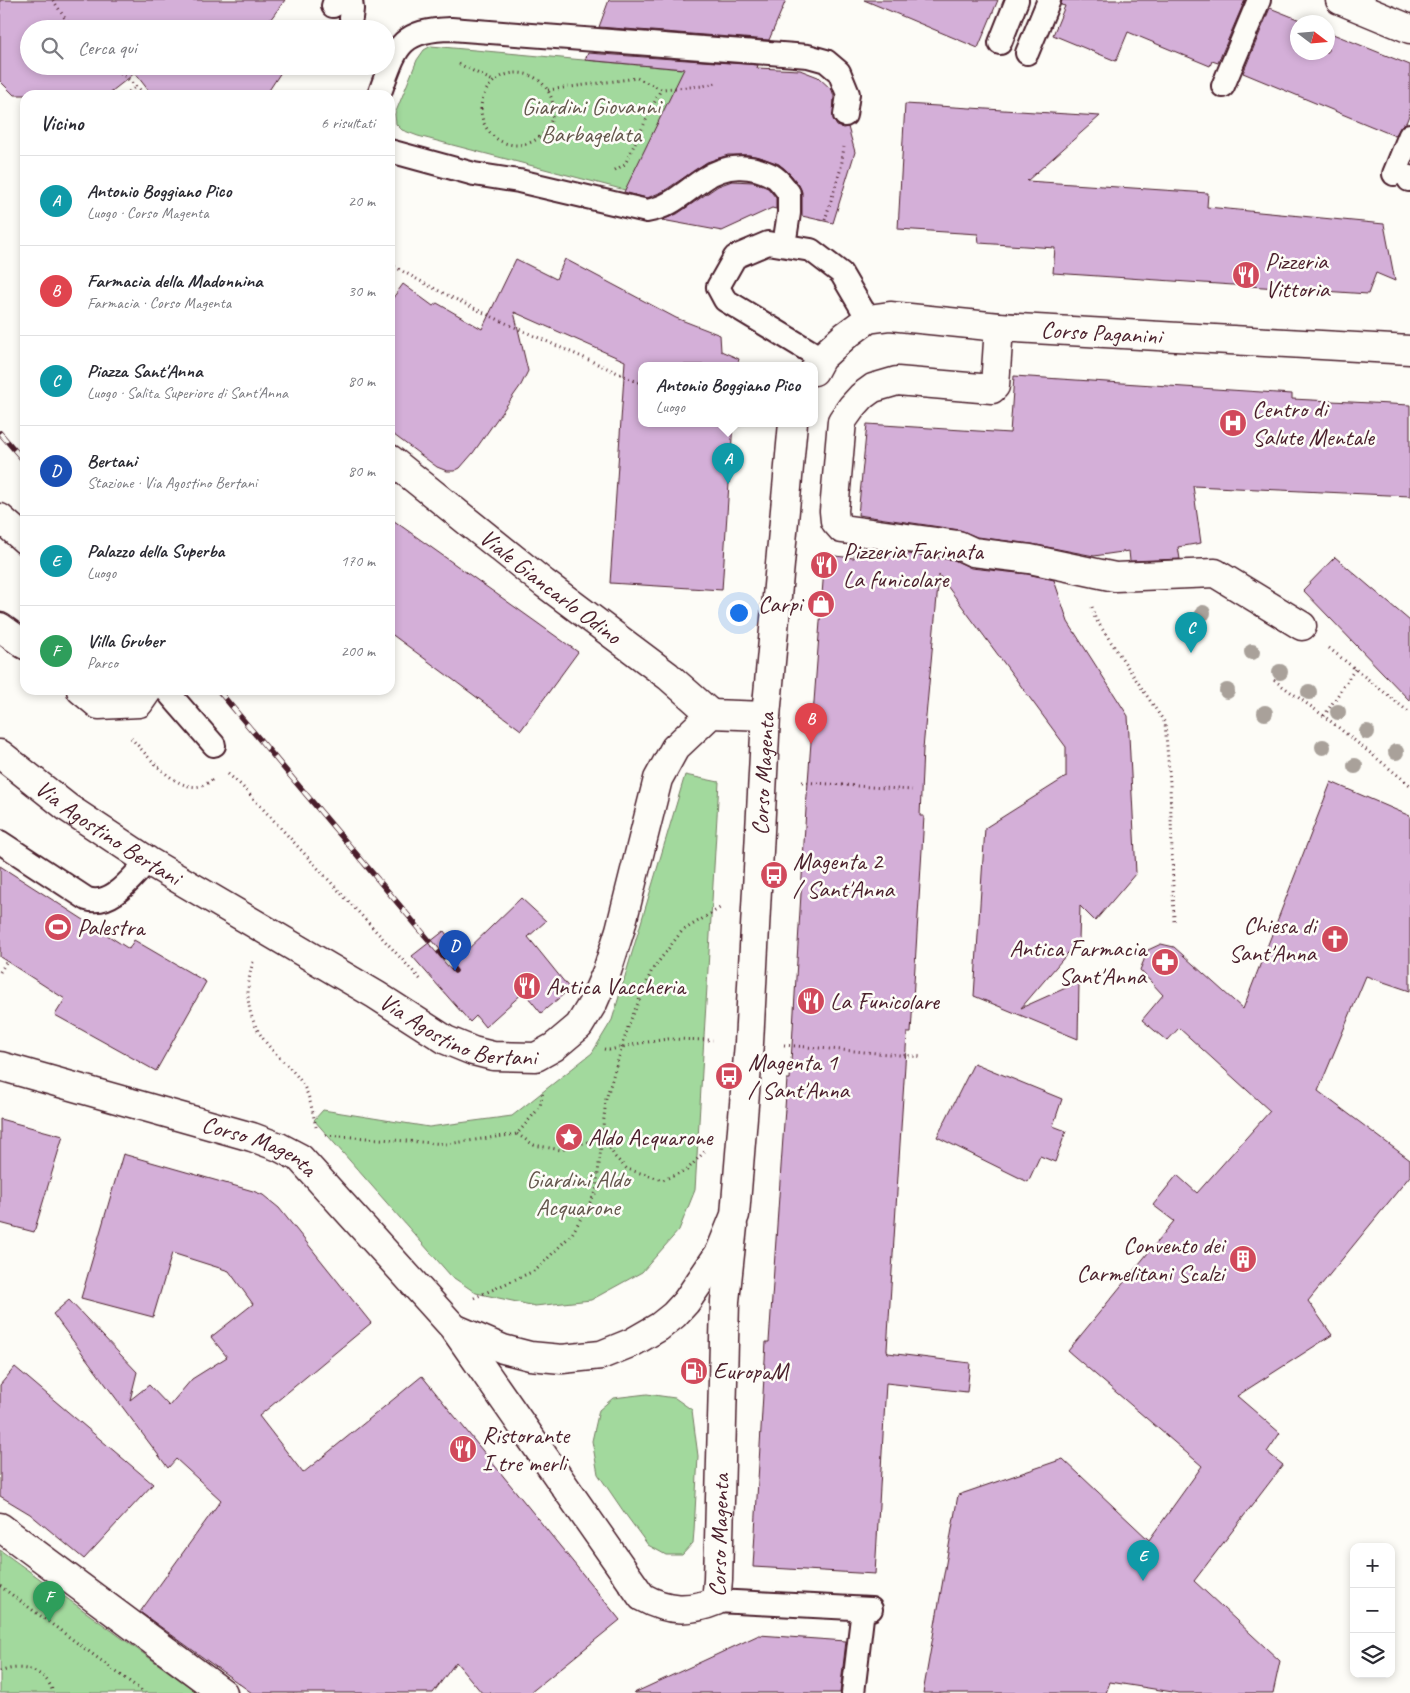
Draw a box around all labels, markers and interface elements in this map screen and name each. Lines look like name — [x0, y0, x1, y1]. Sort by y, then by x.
north arrow — [1290, 15, 1335, 60]
search box — [20, 20, 395, 75]
icon: search — [38, 34, 66, 62]
text: Cerca qui — [78, 36, 137, 60]
park label: Giardini Giovanni Barbagelata — [522, 91, 663, 149]
text: Vicino — [40, 110, 83, 136]
text: 6 risultati — [321, 113, 375, 133]
text: Antonio Boggiano Pico — [87, 179, 231, 203]
text: A — [52, 191, 60, 211]
text: 20 m — [348, 191, 375, 211]
text: Luogo · Corso Magenta — [87, 203, 209, 223]
place label: Pizzeria Vittoria — [1265, 246, 1331, 304]
restaurant icon: Pizzeria Vittoria — [1231, 260, 1261, 290]
text: Farmacia della Madonnina — [87, 269, 263, 293]
text: B — [52, 281, 60, 301]
text: 30 m — [348, 281, 375, 301]
text: Farmacia · Corso Magenta — [87, 293, 231, 313]
street label: Corso Paganini — [1040, 314, 1166, 351]
text: Piazza Sant'Anna — [87, 359, 202, 383]
popup — [638, 362, 818, 427]
text: C — [52, 371, 60, 391]
text: 80 m — [348, 371, 375, 391]
text: Antonio Boggiano Pico — [656, 373, 800, 397]
text: Luogo · Salita Superiore di Sant'Anna — [87, 383, 288, 403]
place label: Centro di Salute Mentale — [1252, 394, 1376, 452]
text: Luogo — [656, 397, 685, 417]
hospital icon: Centro di Salute Mentale — [1218, 408, 1248, 438]
pin: A — [712, 443, 744, 484]
text: Bertani — [87, 449, 137, 473]
text: D — [51, 461, 61, 481]
text: 80 m — [348, 461, 375, 481]
text: Stazione · Via Agostino Bertani — [87, 473, 257, 493]
street label: Viale Giancarlo Odino — [474, 522, 629, 652]
place label: Pizzeria Farinata La funicolare — [843, 536, 984, 594]
text: Palazzo della Superba — [87, 539, 224, 563]
restaurant icon: Pizzeria Farinata La funicolare — [809, 550, 839, 580]
text: E — [52, 551, 60, 571]
text: 170 m — [341, 551, 375, 571]
text: Luogo — [87, 563, 116, 583]
place label: Carpi — [758, 589, 804, 619]
shop icon: Carpi — [806, 589, 836, 619]
your location — [726, 600, 752, 626]
pin: C — [1175, 612, 1207, 653]
text: Villa Gruber — [87, 629, 164, 653]
text: F — [52, 641, 60, 661]
text: 200 m — [341, 641, 375, 661]
text: Parco — [87, 653, 118, 673]
pin: B — [795, 703, 827, 744]
street label: Corso Magenta — [745, 711, 781, 836]
street label: Via Agostino Bertani — [29, 773, 189, 893]
place label: Magenta 2 / Sant'Anna — [793, 846, 896, 904]
bus stop icon: Magenta 2 / Sant'Anna — [759, 860, 789, 890]
place label: Chiesa di Sant'Anna — [1229, 910, 1319, 968]
sports icon: Palestra — [43, 912, 73, 942]
place label: Palestra — [77, 912, 146, 942]
church icon: Chiesa di Sant'Anna — [1320, 924, 1350, 954]
pin: D — [439, 930, 471, 971]
place label: Antica Farmacia Sant'Anna — [1009, 933, 1148, 991]
pharmacy icon: Antica Farmacia Sant'Anna — [1150, 947, 1180, 977]
restaurant icon: Antica Vaccheria — [512, 971, 542, 1001]
place label: Antica Vaccheria — [546, 971, 687, 1001]
street label: Via Agostino Bertani — [374, 986, 539, 1072]
restaurant icon: La Funicolare — [796, 986, 826, 1016]
place label: La Funicolare — [830, 986, 941, 1016]
place label: Magenta 1 / Sant'Anna — [748, 1047, 851, 1105]
bus stop icon: Magenta 1 / Sant'Anna — [714, 1061, 744, 1091]
street label: Corso Magenta — [199, 1109, 325, 1183]
place icon: Aldo Acquarone — [554, 1122, 584, 1152]
place label: Aldo Acquarone — [588, 1122, 714, 1152]
park label: Giardini Aldo Acquarone — [526, 1164, 632, 1222]
place label: Convento dei Carmelitani Scalzi — [1076, 1230, 1227, 1288]
building icon: Convento dei Carmelitani Scalzi — [1228, 1244, 1258, 1274]
fuel station icon: EuropaM — [679, 1356, 709, 1386]
place label: EuropaM — [713, 1356, 791, 1386]
place label: Ristorante I tre merli — [482, 1420, 571, 1478]
restaurant icon: Ristorante I tre merli — [448, 1434, 478, 1464]
street label: Corso Magenta — [701, 1472, 736, 1598]
pin: E — [1127, 1540, 1159, 1581]
map controls — [1350, 1543, 1395, 1678]
button: + — [1350, 1543, 1395, 1588]
pin: F — [33, 1581, 65, 1622]
button: − — [1350, 1588, 1395, 1633]
button: layers — [1350, 1633, 1395, 1678]

